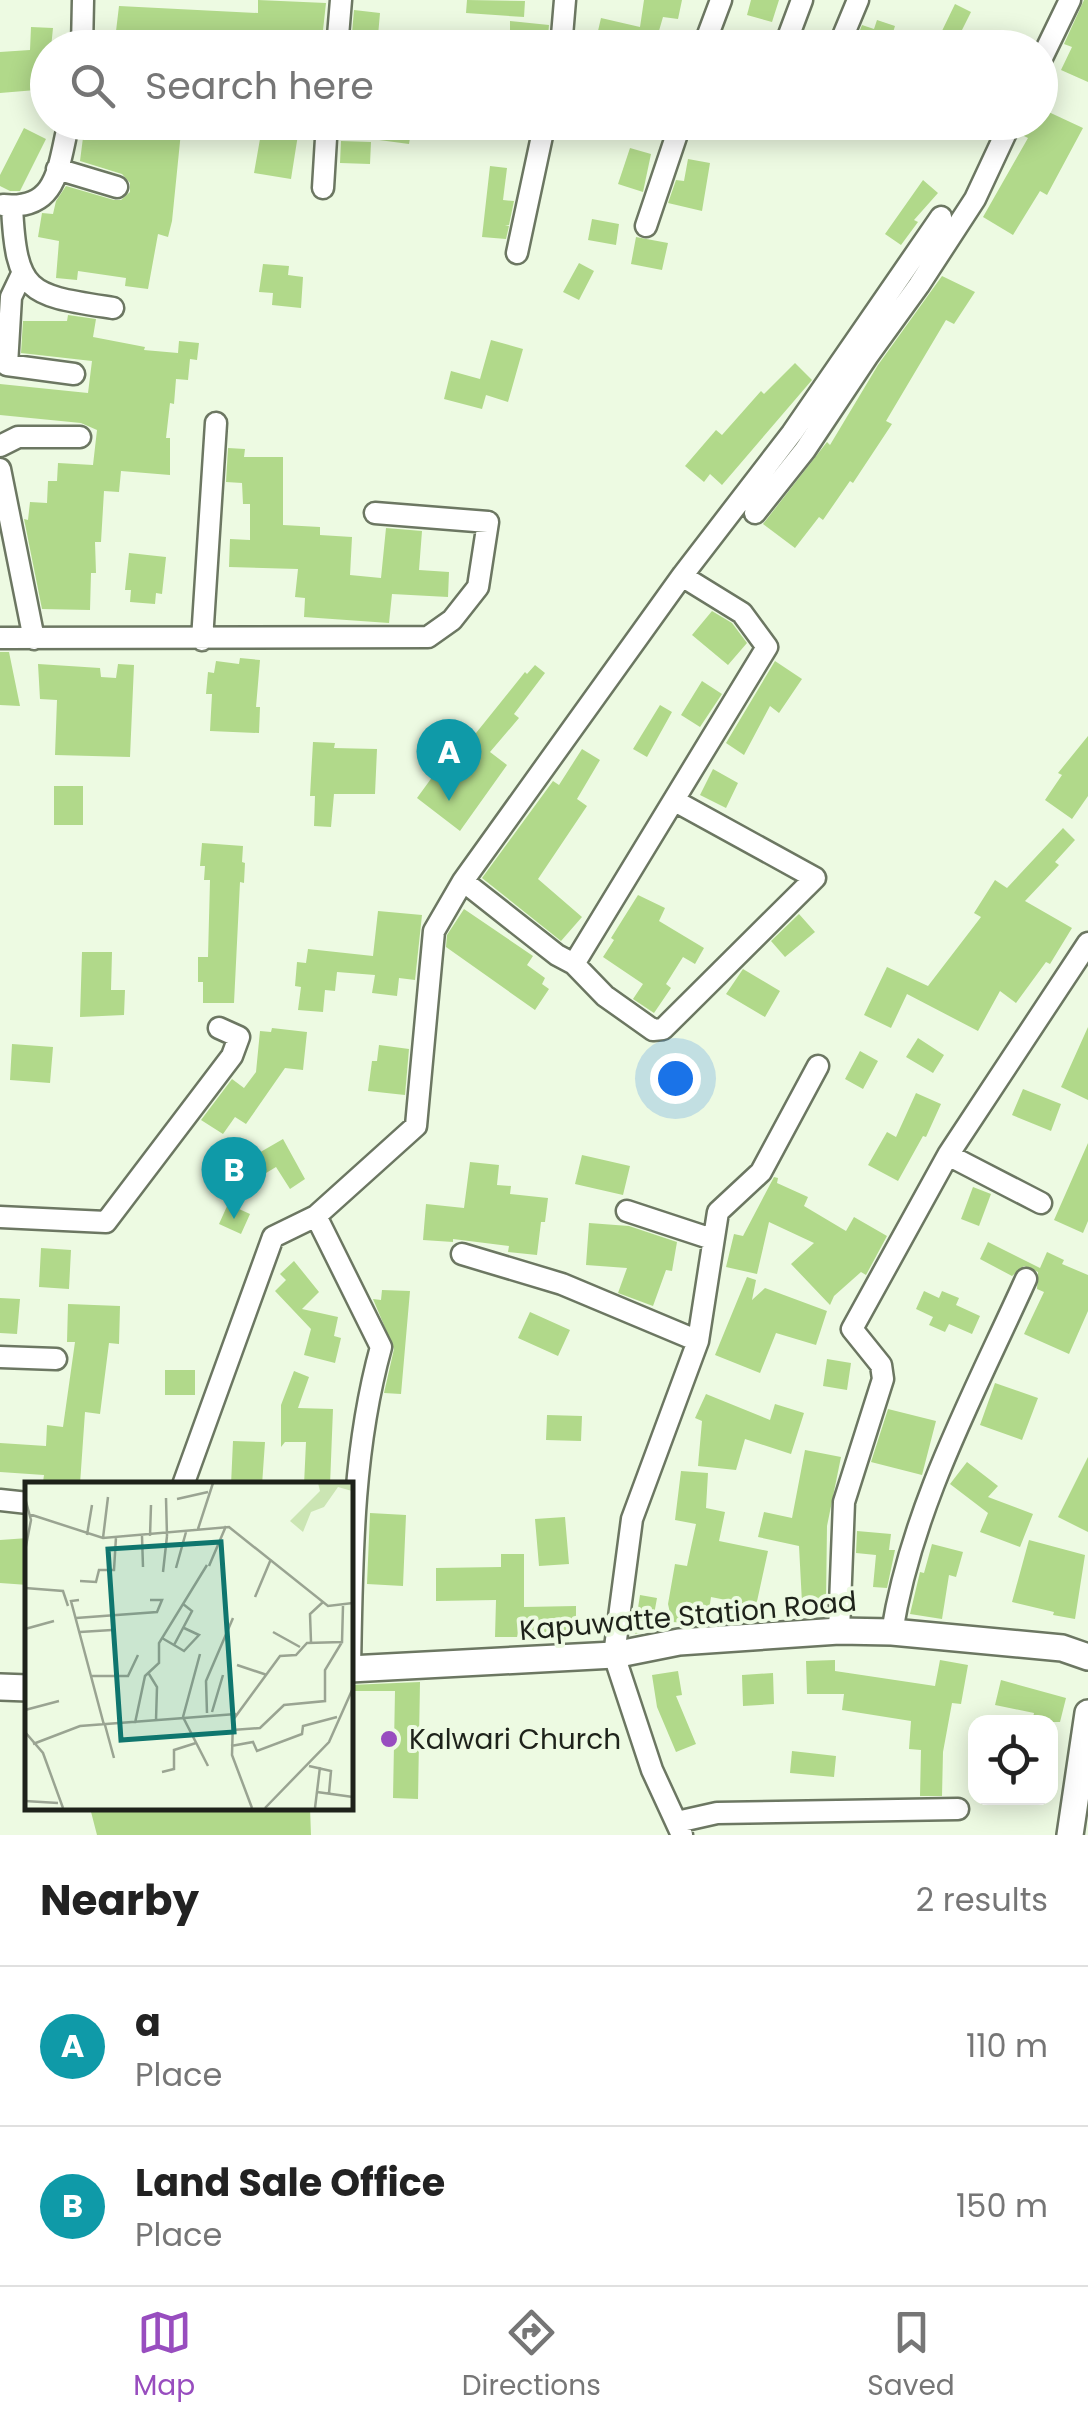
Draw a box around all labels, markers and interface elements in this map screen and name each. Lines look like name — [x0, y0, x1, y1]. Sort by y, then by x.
search box — [30, 30, 1058, 140]
icon: search — [65, 58, 120, 113]
text: Search here — [145, 59, 374, 112]
pin: A — [416, 718, 482, 801]
your location — [650, 1053, 701, 1104]
pin: B — [202, 1136, 266, 1219]
inset map — [25, 1482, 352, 1810]
street label: Kapuwatte Station Road — [518, 1582, 858, 1650]
map controls — [968, 1715, 1058, 1805]
button: locate — [968, 1715, 1058, 1805]
place label: Kalwari Church — [409, 1720, 621, 1759]
marker: Kalwari Church — [378, 1728, 400, 1750]
text: Nearby — [40, 1871, 199, 1930]
text: 2 results — [916, 1877, 1048, 1922]
text: a — [135, 1996, 161, 2049]
text: A — [61, 2023, 84, 2068]
text: 110 m — [966, 2023, 1048, 2068]
text: Place — [135, 2052, 222, 2097]
text: Land Sale Office — [135, 2156, 445, 2209]
text: B — [62, 2183, 83, 2228]
text: 150 m — [956, 2183, 1048, 2228]
text: Place — [135, 2212, 222, 2257]
tab: Map — [133, 2305, 195, 2407]
tab: Directions — [462, 2305, 601, 2407]
tab: Saved — [867, 2305, 955, 2407]

